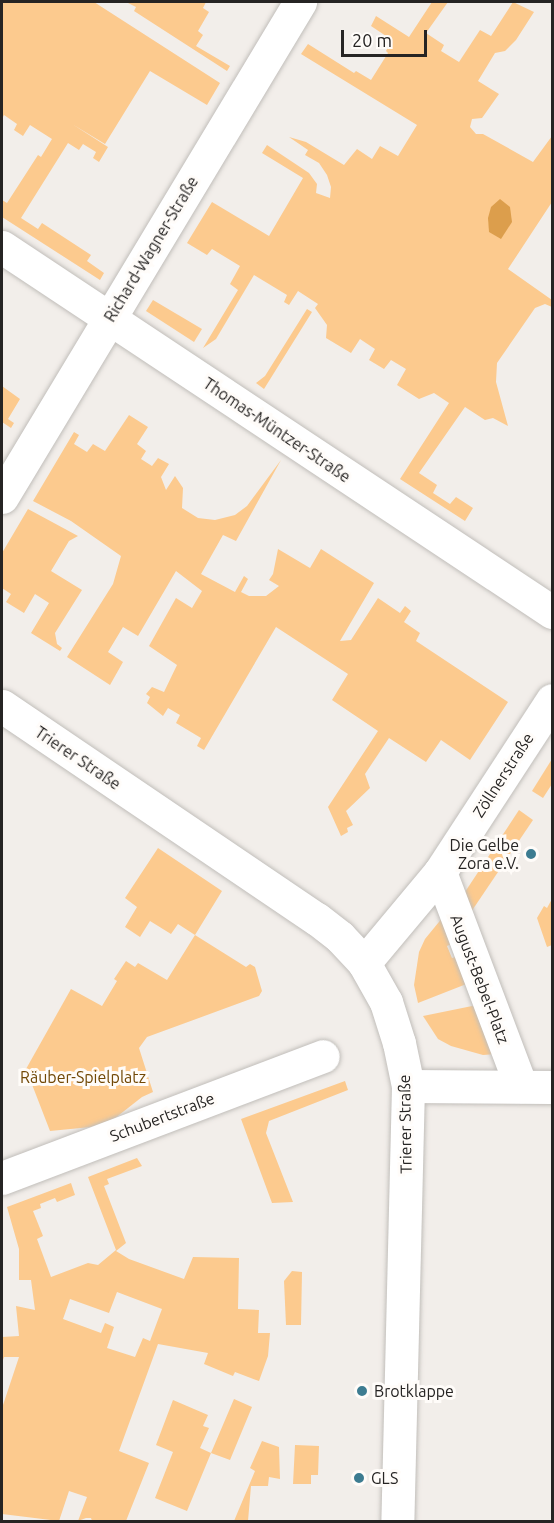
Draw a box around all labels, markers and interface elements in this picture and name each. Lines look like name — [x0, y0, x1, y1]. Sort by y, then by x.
scale bar — [344, 18, 430, 56]
text: 20 m — [352, 30, 392, 50]
street label: Richard-Wagner-Straße — [100, 173, 202, 325]
street label: Thomas-Müntzer-Straße — [200, 374, 354, 486]
street label: Trierer Straße — [32, 722, 124, 794]
street label: Zöllnerstraße — [469, 729, 537, 821]
place label: Die Gelbe Zora e.V. — [449, 835, 519, 873]
marker: Die Gelbe Zora e.V. — [524, 847, 538, 861]
street label: August-Bebel-Platz — [446, 912, 514, 1046]
park label: Räuber-Spielplatz — [20, 1067, 146, 1087]
street label: Trierer Straße — [395, 1074, 415, 1174]
street label: Schubertstraße — [107, 1088, 217, 1146]
place label: Brotklappe — [374, 1381, 454, 1401]
marker: Brotklappe — [355, 1384, 369, 1398]
place label: GLS — [371, 1468, 398, 1488]
marker: GLS — [352, 1471, 366, 1485]

